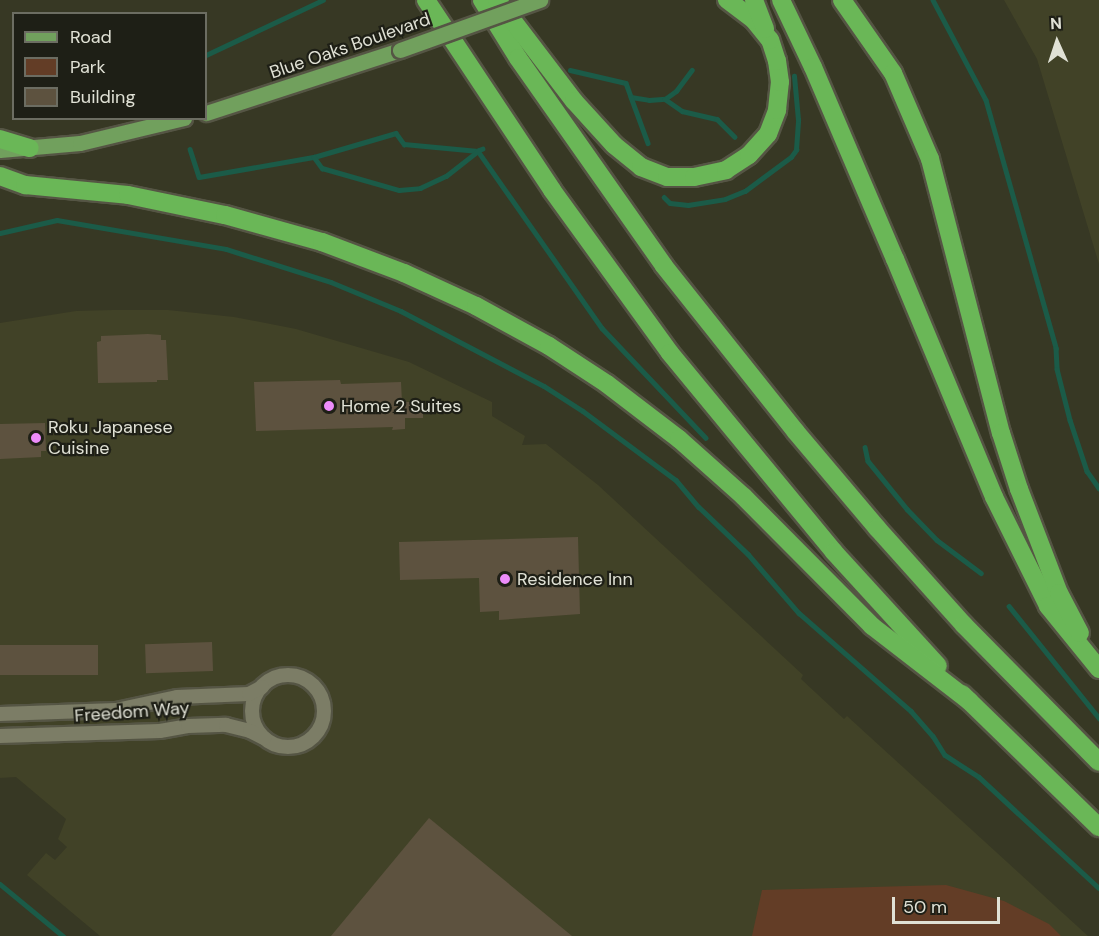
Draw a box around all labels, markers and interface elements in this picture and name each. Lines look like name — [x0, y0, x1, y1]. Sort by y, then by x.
street label: Blue Oaks Boulevard — [267, 8, 433, 84]
legend — [12, 12, 207, 120]
north arrow — [1027, 12, 1087, 72]
text: N — [1050, 13, 1062, 34]
text: Road — [70, 25, 112, 49]
text: Park — [70, 55, 106, 79]
text: Building — [70, 85, 135, 109]
place label: Home 2 Suites — [341, 395, 461, 417]
marker: Home 2 Suites — [322, 399, 336, 413]
place label: Roku Japanese Cuisine — [48, 417, 173, 460]
marker: Roku Japanese Cuisine — [29, 431, 43, 445]
place label: Residence Inn — [517, 568, 633, 590]
marker: Residence Inn — [498, 572, 512, 586]
street label: Freedom Way — [74, 697, 190, 727]
scale bar — [895, 885, 1003, 923]
text: 50 m — [903, 895, 947, 919]

